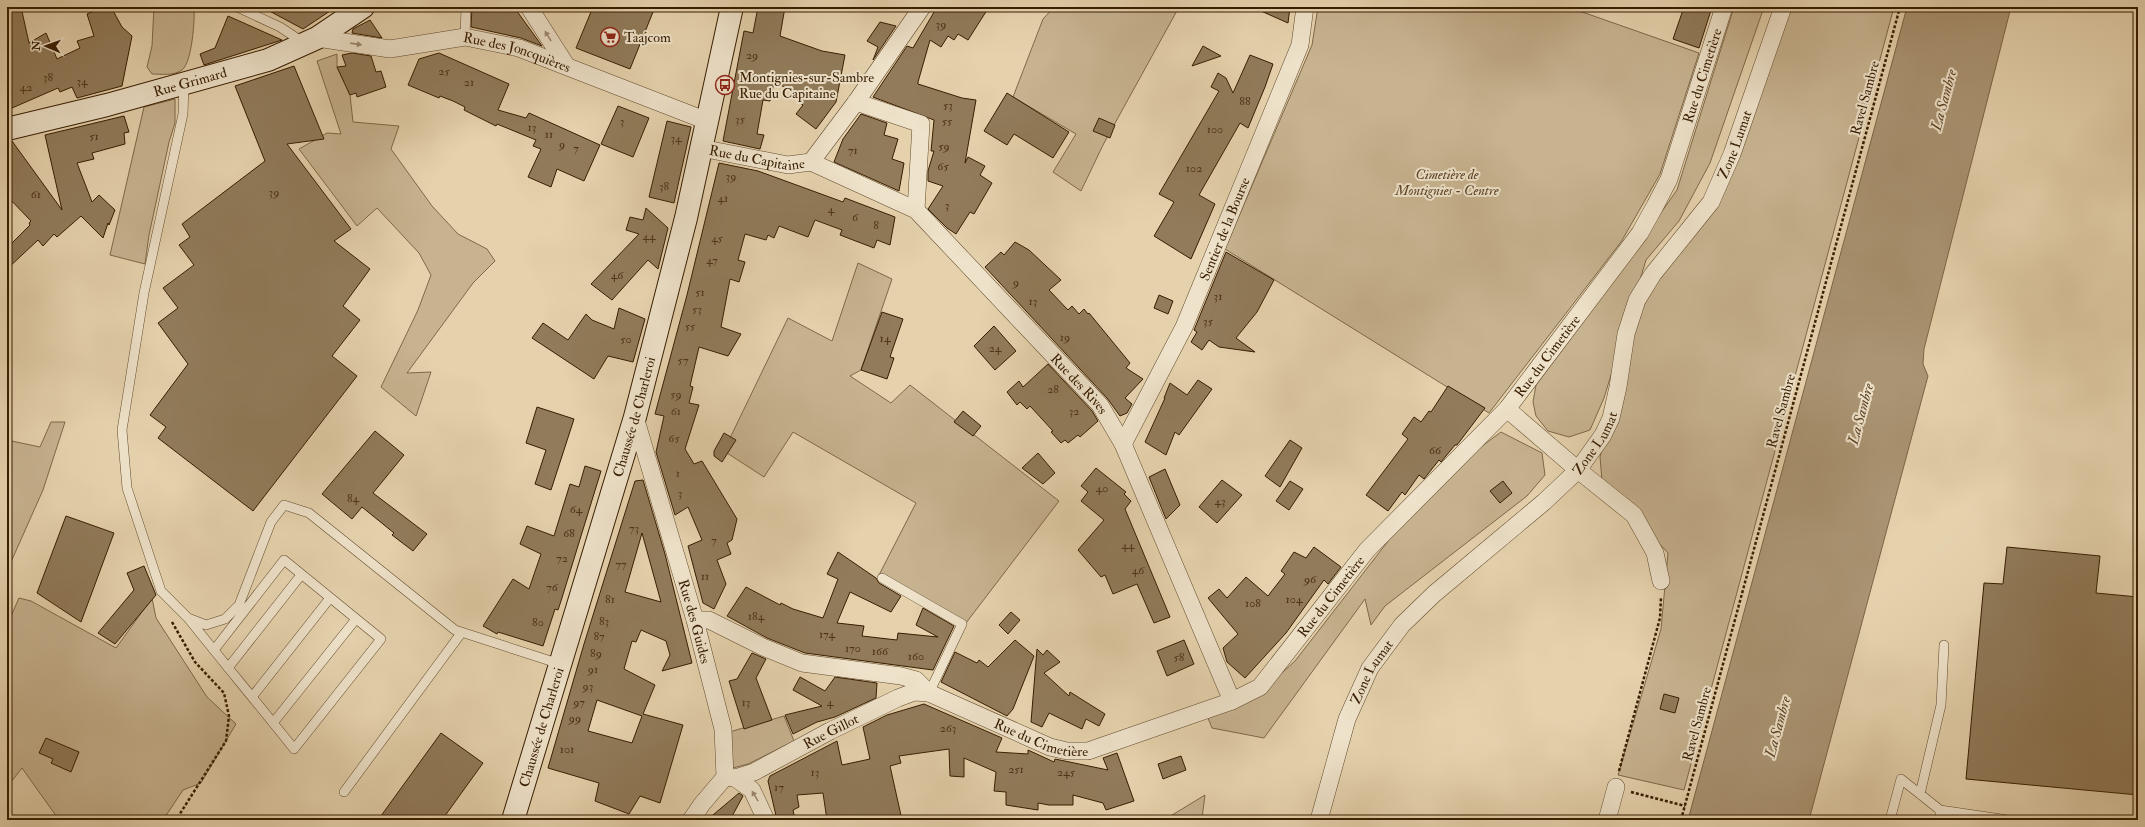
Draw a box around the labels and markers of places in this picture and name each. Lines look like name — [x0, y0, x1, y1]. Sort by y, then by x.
supermarket icon: Taajcom — [599, 26, 621, 48]
place label: Taajcom — [624, 29, 671, 46]
place label: Montignies-sur-Sambre Rue du Capitaine — [739, 69, 874, 103]
bus stop icon: Montignies-sur-Sambre Rue du Capitaine — [714, 74, 736, 96]

